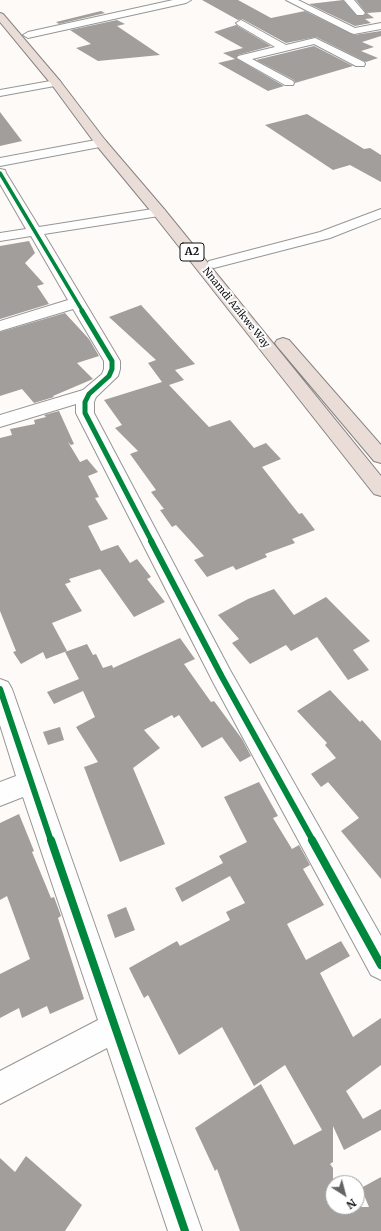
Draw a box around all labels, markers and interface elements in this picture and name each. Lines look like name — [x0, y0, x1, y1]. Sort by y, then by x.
road number: A2 — [180, 243, 204, 261]
street label: Nnamdi Azikwe Way — [200, 265, 272, 351]
north arrow — [325, 1175, 365, 1215]
text: N — [344, 1196, 359, 1212]

